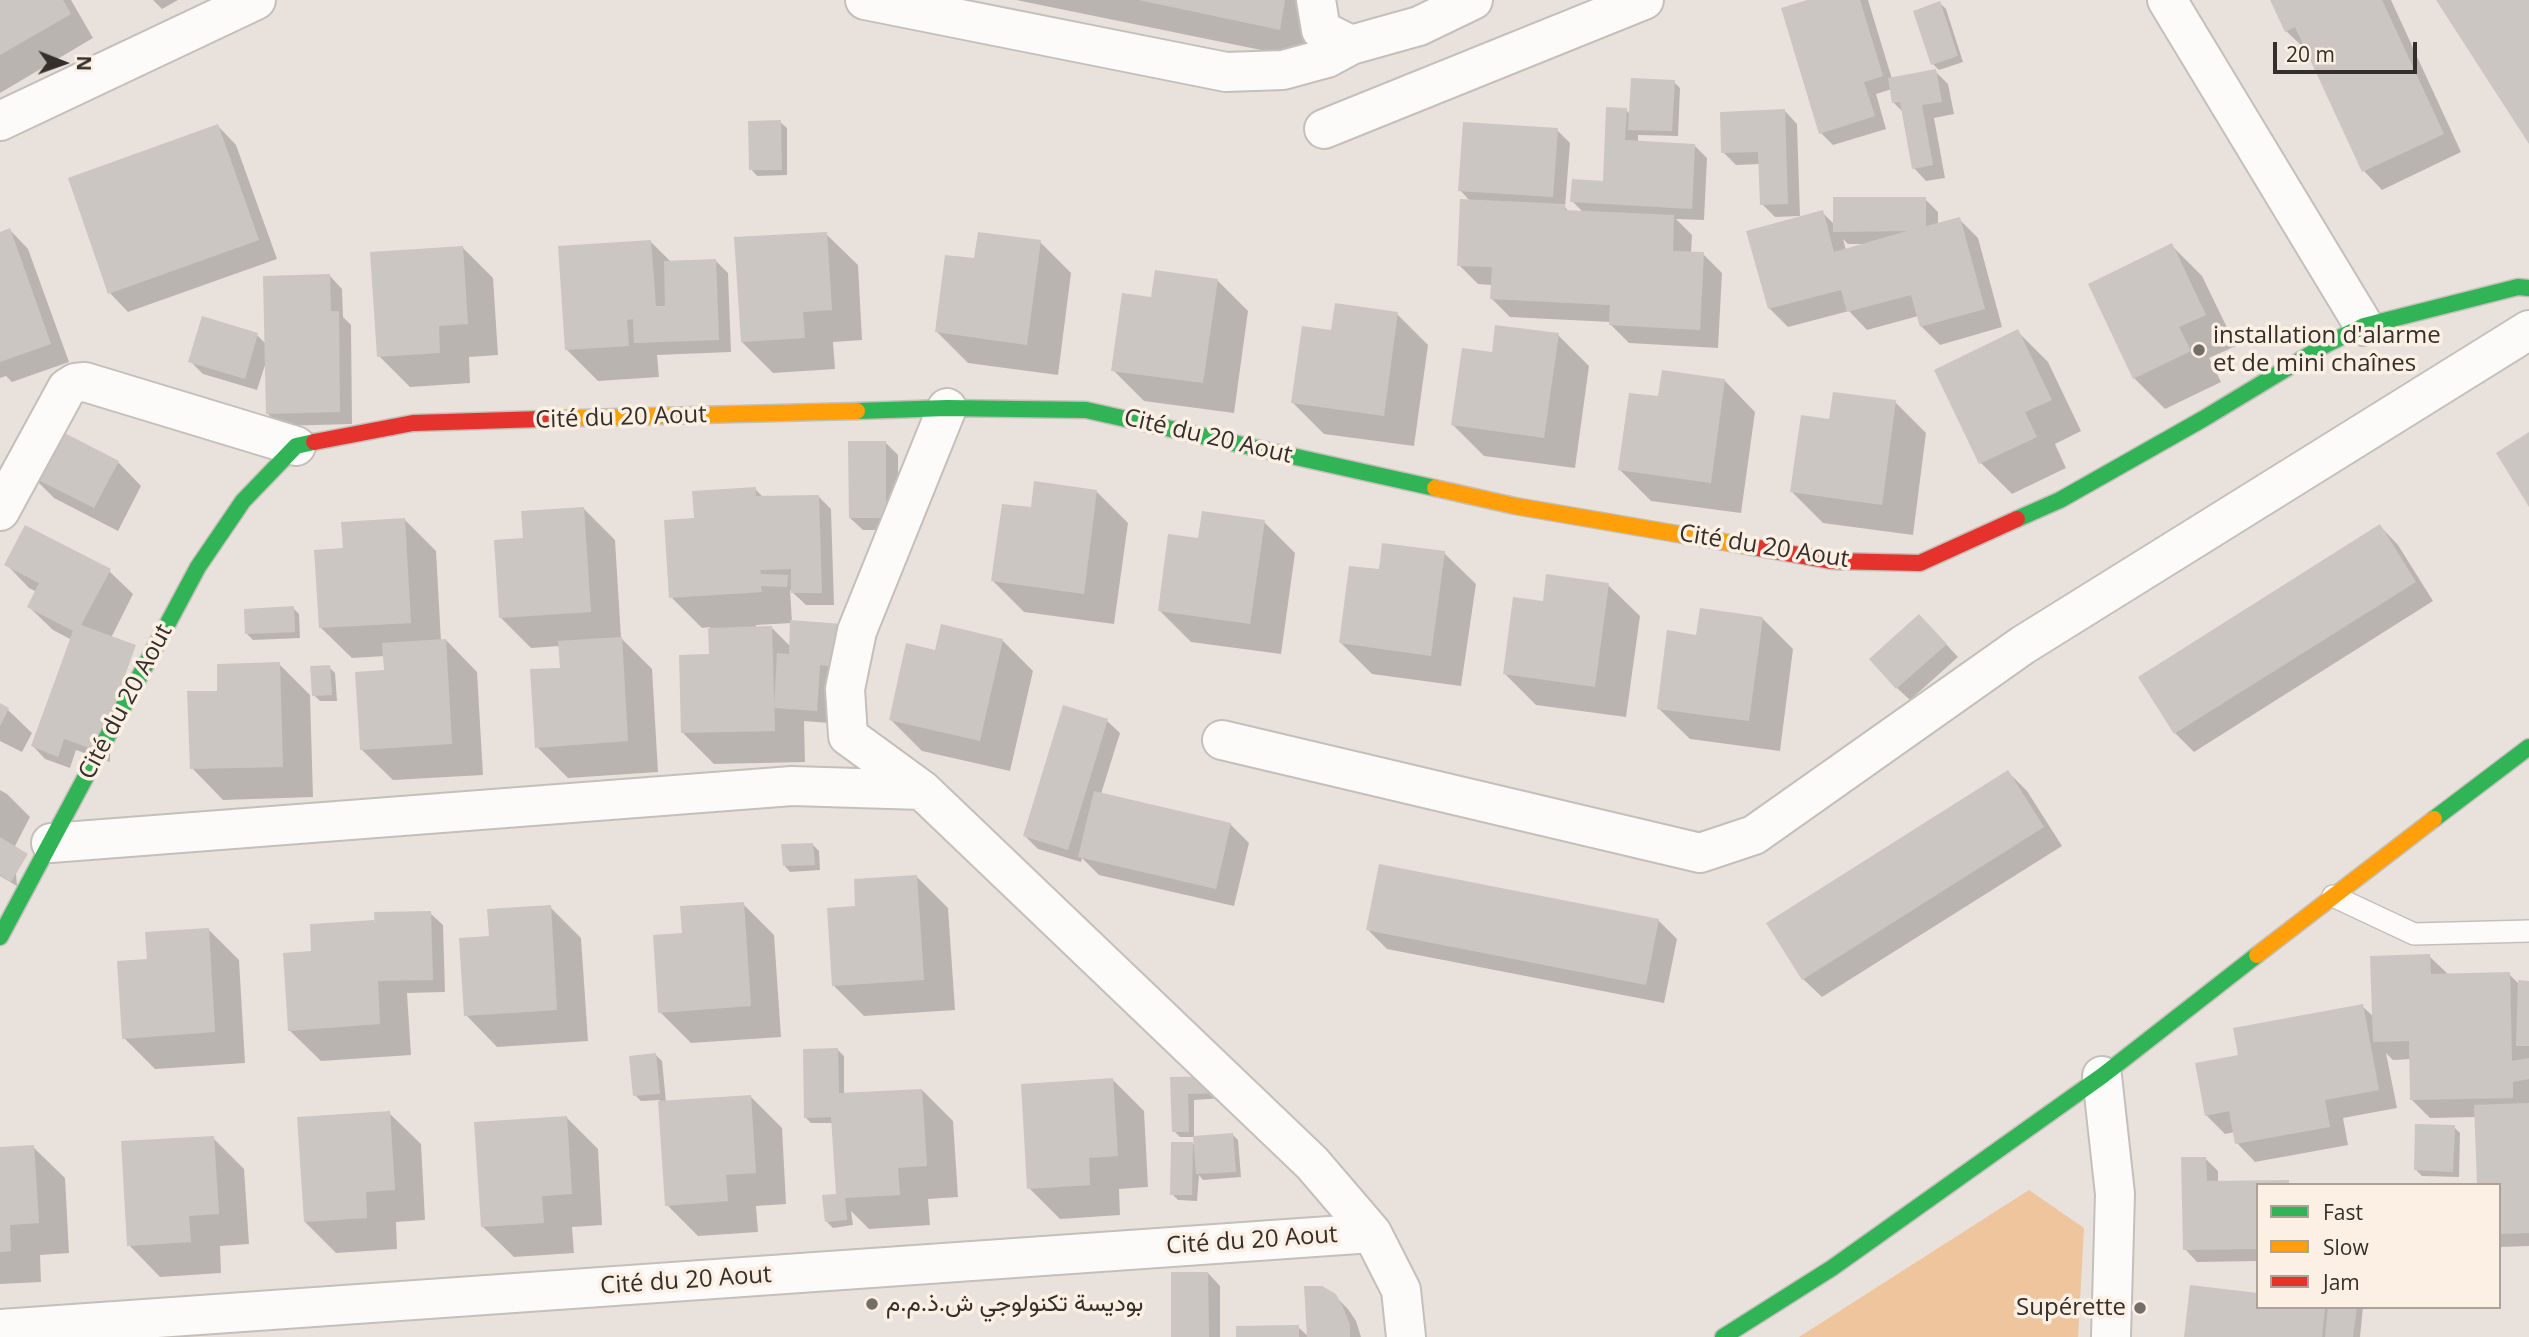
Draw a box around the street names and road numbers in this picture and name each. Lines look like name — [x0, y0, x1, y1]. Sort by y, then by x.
street label: Cité du 20 Aout — [535, 401, 707, 435]
street label: Cité du 20 Aout — [1121, 404, 1295, 470]
street label: Cité du 20 Aout — [1677, 519, 1851, 575]
street label: Cité du 20 Aout — [73, 619, 179, 785]
street label: Cité du 20 Aout — [1165, 1221, 1339, 1261]
street label: Cité du 20 Aout — [599, 1261, 773, 1301]

